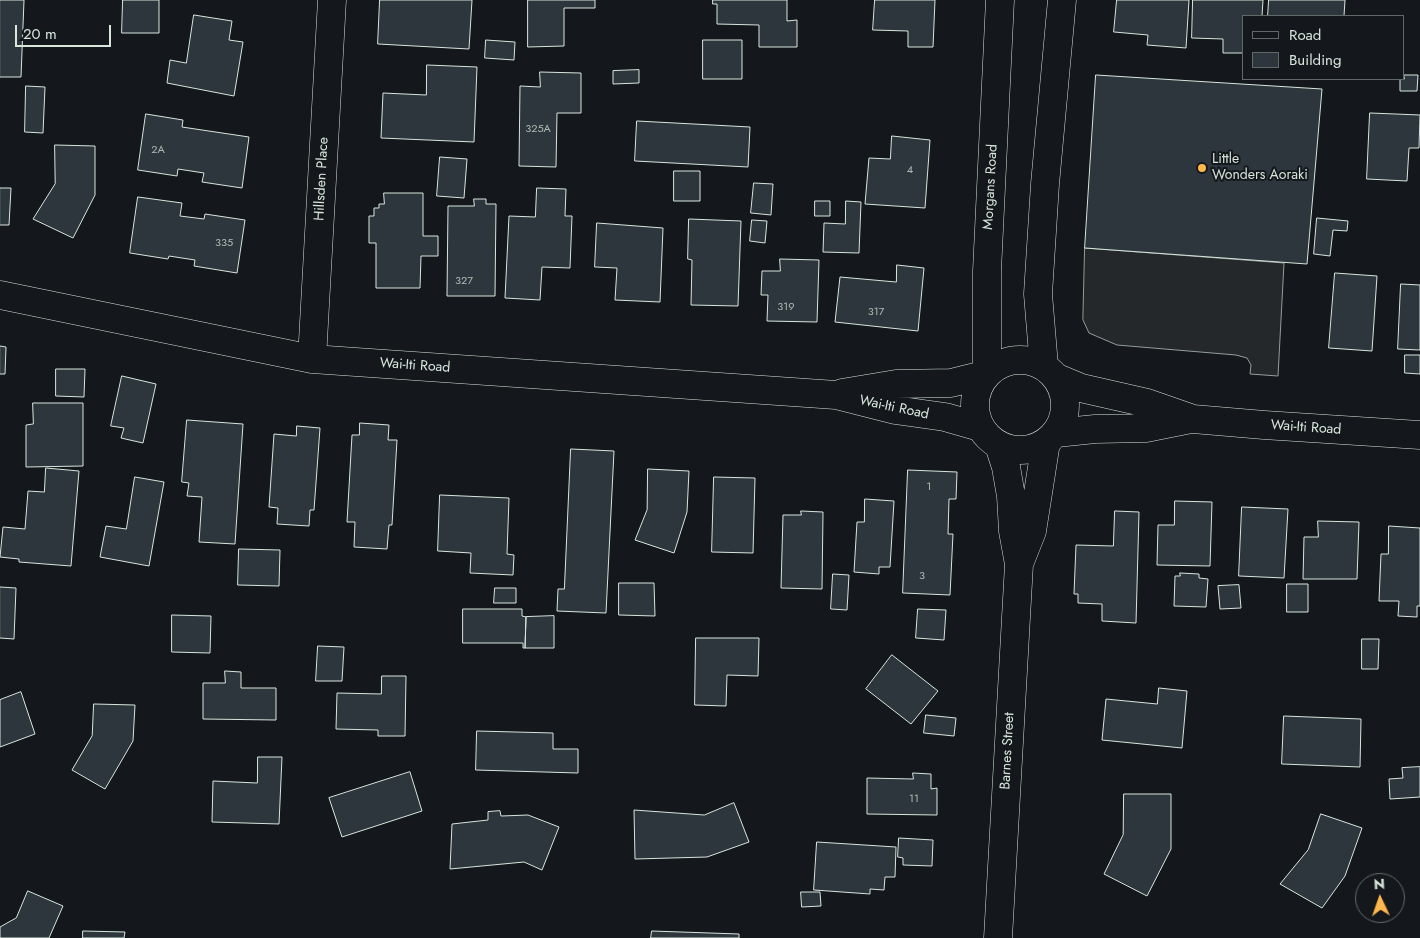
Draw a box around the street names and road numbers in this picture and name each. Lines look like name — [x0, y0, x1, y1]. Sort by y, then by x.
street label: Hillsden Place — [311, 137, 333, 221]
street label: Morgans Road — [980, 144, 1002, 230]
street label: Wai-Iti Road — [379, 355, 451, 377]
street label: Wai-Iti Road — [858, 392, 930, 424]
street label: Wai-Iti Road — [1270, 417, 1342, 439]
street label: Barnes Street — [998, 712, 1018, 790]

